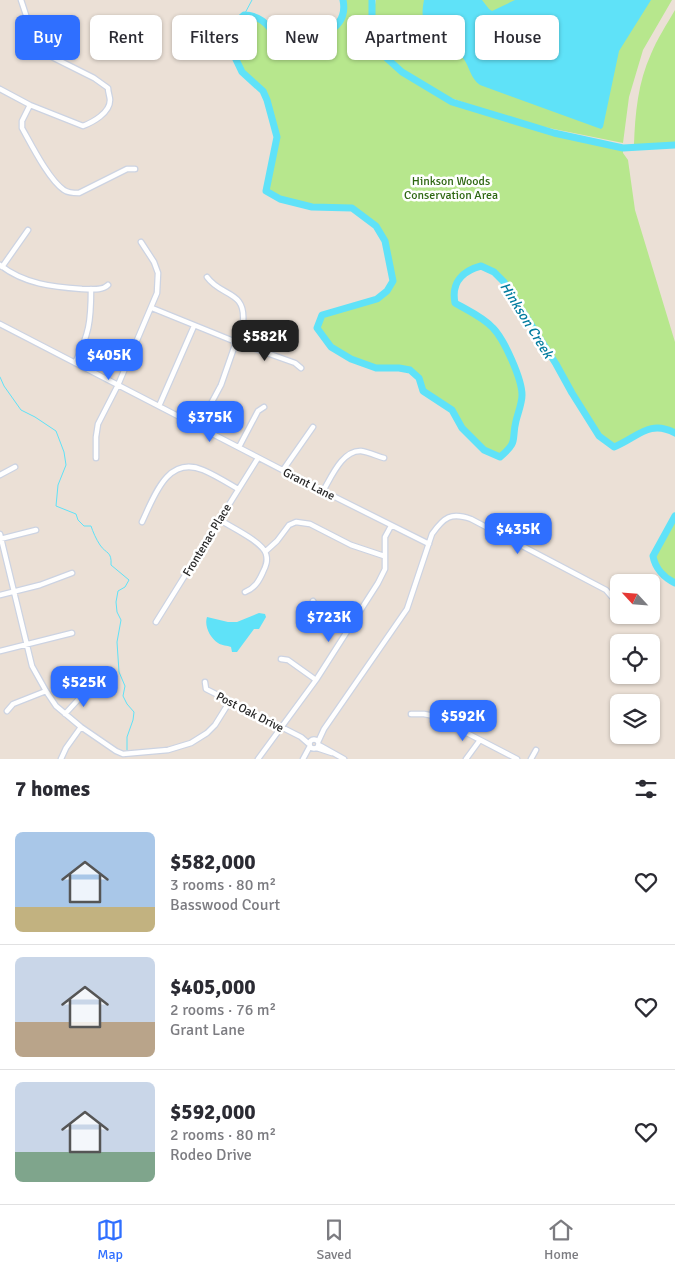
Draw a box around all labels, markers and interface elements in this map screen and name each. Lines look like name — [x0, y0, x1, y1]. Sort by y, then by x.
chip: Buy — [15, 15, 80, 60]
chip: Rent — [90, 15, 162, 60]
chip: Filters — [172, 15, 257, 60]
chip: New — [267, 15, 337, 60]
chip: Apartment — [347, 15, 465, 60]
chip: House — [475, 15, 559, 60]
park label: Hinkson Woods Conservation Area — [404, 174, 498, 203]
water label: Hinkson Creek — [496, 279, 558, 363]
pin: $582K — [230, 320, 300, 362]
text: $582K — [243, 326, 287, 346]
pin: $405K — [74, 338, 144, 381]
text: $405K — [87, 345, 131, 365]
pin: $375K — [175, 400, 245, 443]
text: $375K — [188, 407, 232, 427]
street label: Grant Lane — [280, 465, 337, 504]
street label: Frontenac Place — [180, 501, 235, 579]
pin: $435K — [483, 512, 553, 555]
text: $435K — [496, 519, 540, 539]
north arrow — [610, 574, 660, 624]
map controls — [610, 574, 660, 744]
pin: $723K — [294, 600, 364, 643]
text: $723K — [307, 607, 351, 627]
button: locate — [610, 634, 660, 684]
pin: $525K — [49, 666, 119, 708]
text: $525K — [62, 672, 106, 692]
street label: Post Oak Drive — [213, 689, 286, 736]
button: layers — [610, 694, 660, 744]
pin: $592K — [428, 700, 498, 742]
text: $592K — [441, 706, 485, 726]
icon: filters — [632, 775, 660, 803]
text: 7 homes — [15, 776, 90, 802]
text: $582,000 — [170, 849, 256, 875]
icon: home — [55, 852, 115, 912]
icon: heart — [632, 868, 660, 896]
text: 3 rooms · 80 m² — [170, 875, 276, 895]
text: Basswood Court — [170, 895, 280, 915]
text: $405,000 — [170, 974, 256, 1000]
icon: home — [55, 977, 115, 1037]
icon: heart — [632, 993, 660, 1021]
text: 2 rooms · 76 m² — [170, 1000, 276, 1020]
text: Grant Lane — [170, 1020, 245, 1040]
text: $592,000 — [170, 1099, 256, 1125]
icon: home — [55, 1102, 115, 1162]
icon: heart — [632, 1118, 660, 1146]
text: 2 rooms · 80 m² — [170, 1125, 276, 1145]
text: Rodeo Drive — [170, 1145, 252, 1165]
tab: Map — [96, 1216, 124, 1263]
tab: Saved — [316, 1216, 352, 1263]
tab: Home — [544, 1216, 579, 1263]

